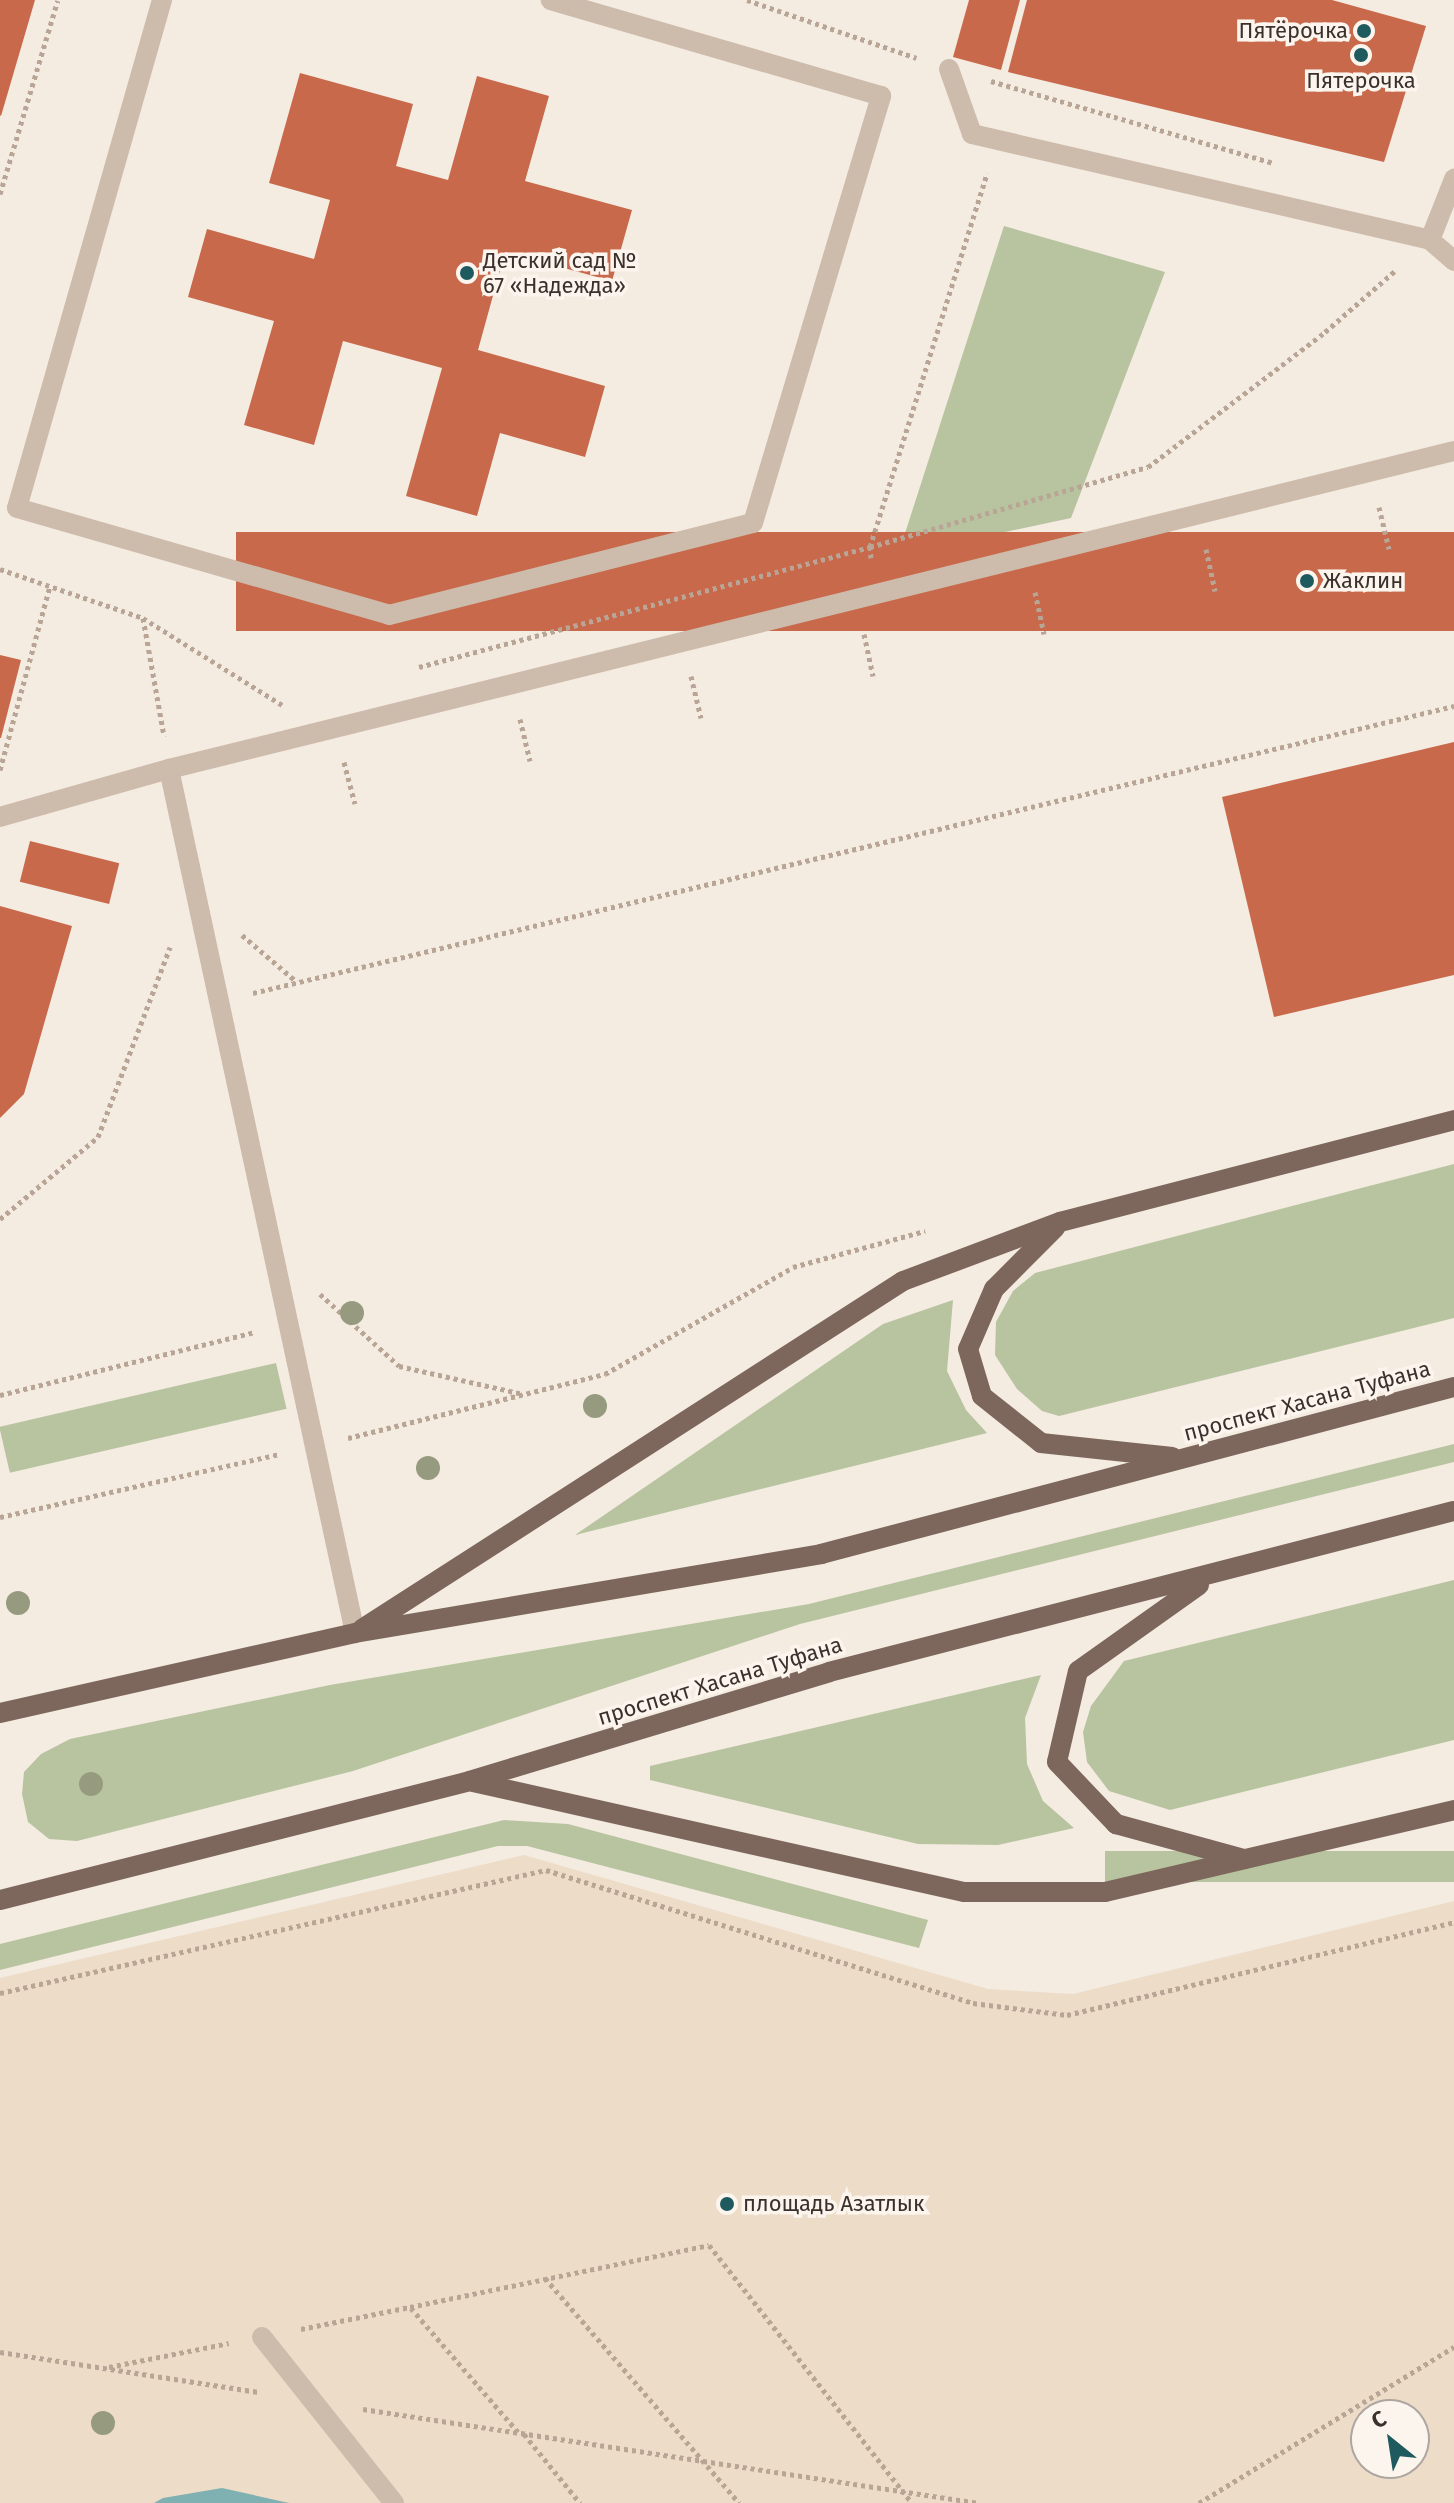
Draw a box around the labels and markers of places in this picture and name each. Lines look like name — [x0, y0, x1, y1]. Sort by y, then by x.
place label: Пятёрочка — [1239, 18, 1348, 44]
marker: Пятёрочка — [1355, 22, 1373, 40]
marker: Пятерочка — [1352, 46, 1370, 64]
place label: Пятерочка — [1306, 68, 1416, 94]
place label: Детский сад № 67 «Надежда» — [483, 247, 636, 298]
marker: Детский сад № 67 «Надежда» — [458, 264, 476, 282]
place label: Жаклин — [1323, 568, 1403, 594]
marker: Жаклин — [1298, 572, 1316, 590]
place label: площадь Азатлык — [743, 2191, 924, 2217]
marker: площадь Азатлык — [718, 2195, 736, 2213]

